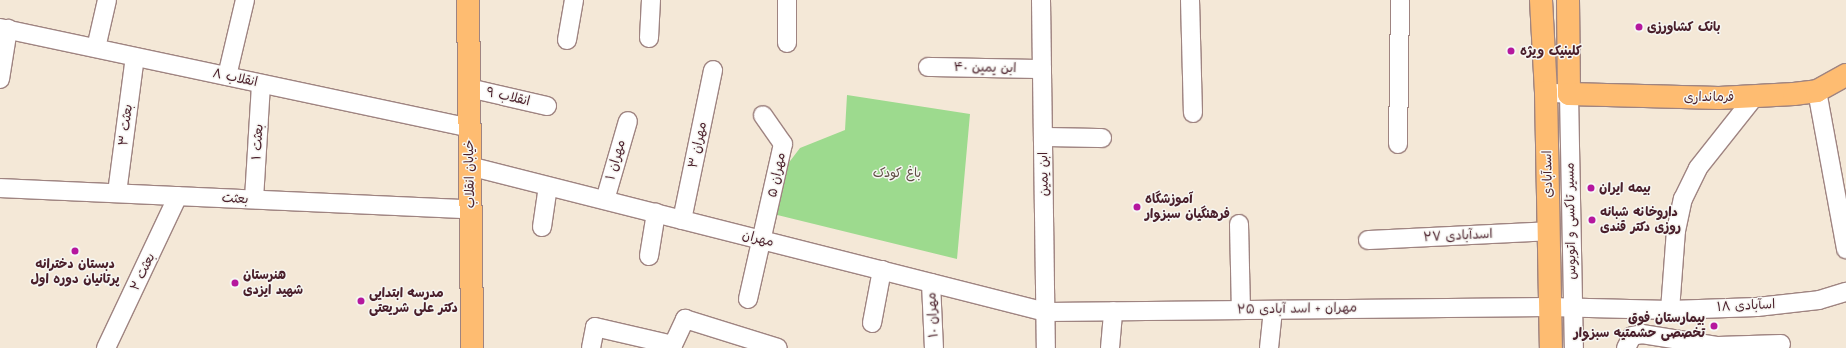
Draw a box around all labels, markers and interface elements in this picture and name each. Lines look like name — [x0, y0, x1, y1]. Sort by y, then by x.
place label: بانک کشاورزی — [1647, 19, 1720, 35]
marker: بانک کشاورزی — [1634, 22, 1644, 32]
place label: کلینیک ویژه — [1520, 43, 1582, 59]
marker: کلینیک ویژه — [1505, 45, 1517, 57]
street label: ابن یمین ۴۰ — [954, 60, 1016, 76]
street label: انقلاب ۸ — [211, 66, 259, 90]
street label: انقلاب ۹ — [485, 84, 531, 110]
street label: فرمانداری — [1684, 89, 1734, 105]
street label: بعثت ۳ — [116, 103, 136, 147]
street label: مهران ۳ — [685, 120, 711, 170]
street label: بعثت ۱ — [249, 124, 267, 160]
street label: مهران ۱ — [603, 138, 629, 182]
street label: خیابان انقلاب — [462, 140, 478, 208]
street label: اسدآبادی — [1540, 150, 1556, 198]
street label: مهران ۵ — [765, 151, 789, 199]
street label: ابن یمین — [1036, 152, 1052, 196]
street label: مسیر تاکسی و اتوبوس — [1562, 162, 1580, 280]
park label: باغ کودک — [873, 165, 921, 181]
place label: بیمه ایران — [1599, 180, 1651, 196]
marker: بیمه ایران — [1586, 183, 1596, 193]
street label: بعثت — [221, 191, 249, 207]
place label: آموزشگاه فرهنگیان سبزوار — [1145, 192, 1230, 223]
marker: آموزشگاه فرهنگیان سبزوار — [1132, 202, 1142, 212]
place label: داروخانه شبانه روزی دکتر قندی — [1600, 205, 1681, 236]
marker: داروخانه شبانه روزی دکتر قندی — [1587, 215, 1597, 225]
street label: اسدآبادی ۲۷ — [1423, 226, 1493, 246]
street label: مهران — [741, 228, 775, 250]
marker: دبستان دخترانه پرتانیان دوره اول — [70, 246, 80, 256]
street label: بعثت ۲ — [127, 251, 159, 293]
place label: دبستان دخترانه پرتانیان دوره اول — [31, 257, 119, 288]
place label: هنرستان شهید ایزدی — [243, 268, 303, 299]
marker: هنرستان شهید ایزدی — [230, 278, 240, 288]
place label: مدرسه ابتدایی دکتر علی شریعتی — [369, 286, 458, 317]
street label: مهران ۱۰ — [924, 292, 942, 338]
marker: مدرسه ابتدایی دکتر علی شریعتی — [356, 296, 366, 306]
street label: اسآبادی ۱۸ — [1716, 297, 1776, 315]
street label: مهران + اسد آبادی ۲۵ — [1237, 300, 1357, 318]
place label: بیمارستان فوق تخصصی حشمتیه سبزوار — [1574, 311, 1705, 342]
marker: بیمارستان فوق تخصصی حشمتیه سبزوار — [1708, 320, 1720, 332]

